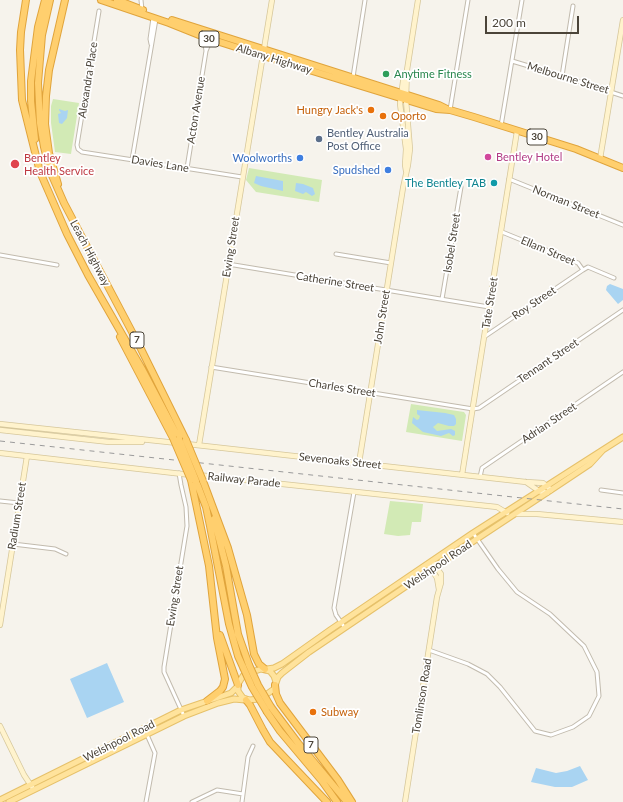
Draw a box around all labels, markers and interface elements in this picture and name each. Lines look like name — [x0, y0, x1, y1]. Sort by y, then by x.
scale bar — [487, 8, 581, 34]
text: 200 m — [492, 15, 526, 30]
road number: 30 — [199, 31, 219, 47]
street label: Alexandra Place — [75, 41, 101, 119]
street label: Albany Highway — [235, 41, 313, 77]
street label: Melbourne Street — [526, 59, 610, 97]
place label: Anytime Fitness — [394, 67, 472, 81]
marker: Anytime Fitness — [381, 69, 391, 79]
street label: Acton Avenue — [184, 75, 208, 145]
place label: Hungry Jack's — [297, 103, 363, 117]
marker: Hungry Jack's — [366, 105, 376, 115]
place label: Oporto — [391, 109, 426, 123]
marker: Oporto — [378, 111, 388, 121]
place label: Bentley Australia Post Office — [327, 126, 409, 152]
road number: 30 — [527, 129, 547, 145]
marker: Bentley Australia Post Office — [314, 134, 324, 144]
place label: Bentley Hotel — [496, 150, 562, 164]
place label: Bentley Health Service — [24, 151, 94, 177]
place label: Woolworths — [233, 151, 292, 165]
marker: Bentley Hotel — [483, 152, 493, 162]
street label: Davies Lane — [130, 153, 190, 175]
marker: Woolworths — [295, 153, 305, 163]
marker: Bentley Health Service — [9, 158, 21, 170]
place label: Spudshed — [333, 163, 380, 177]
marker: Spudshed — [383, 165, 393, 175]
place label: The Bentley TAB — [405, 176, 486, 190]
marker: The Bentley TAB — [489, 178, 499, 188]
street label: Norman Street — [531, 183, 601, 221]
street label: Isobel Street — [441, 212, 463, 274]
street label: Ewing Street — [220, 216, 242, 278]
street label: Leach Highway — [67, 218, 113, 288]
street label: Ellam Street — [519, 234, 577, 268]
street label: Catherine Street — [295, 269, 375, 295]
street label: Tate Street — [479, 276, 501, 330]
street label: Roy Street — [510, 284, 558, 322]
street label: John Street — [371, 289, 393, 345]
road number: 7 — [130, 332, 144, 348]
street label: Tennant Street — [515, 336, 581, 386]
street label: Charles Street — [307, 376, 377, 400]
street label: Adrian Street — [519, 400, 579, 446]
street label: Sevenoaks Street — [298, 450, 382, 472]
street label: Railway Parade — [207, 470, 281, 490]
street label: Radium Street — [5, 481, 29, 551]
street label: Welshpool Road — [402, 538, 474, 592]
street label: Ewing Street — [164, 565, 186, 627]
street label: Tomlinson Road — [410, 657, 434, 735]
place label: Subway — [321, 705, 359, 719]
marker: Subway — [308, 707, 318, 717]
street label: Welshpool Road — [81, 717, 157, 765]
road number: 7 — [304, 737, 318, 753]

